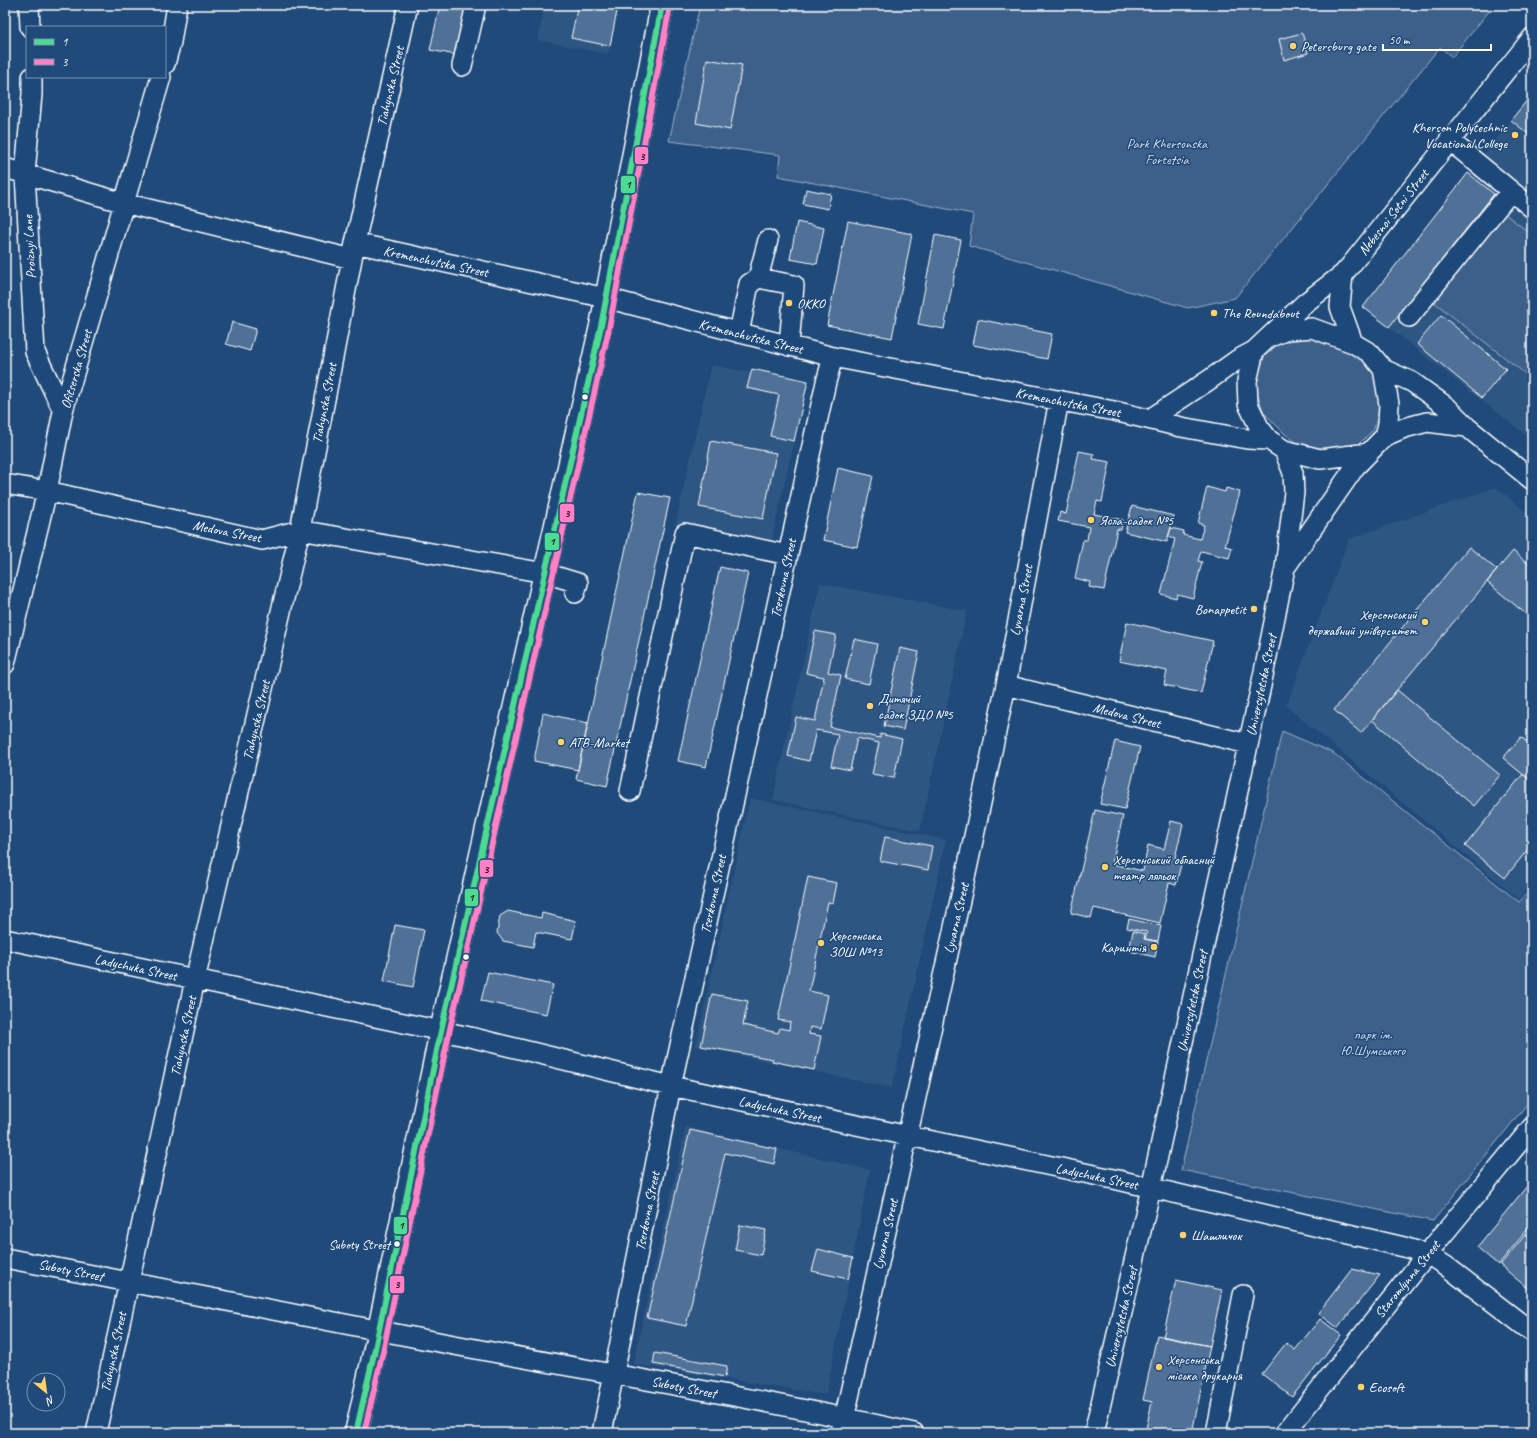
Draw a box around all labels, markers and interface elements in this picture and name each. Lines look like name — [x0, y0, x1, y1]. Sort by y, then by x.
legend — [26, 26, 166, 78]
scale bar — [1383, 26, 1491, 52]
text: 50 m — [1389, 32, 1411, 48]
text: 1 — [62, 34, 68, 50]
place label: Petersburg gate — [1301, 38, 1377, 55]
marker: Petersburg gate — [1288, 41, 1298, 51]
street label: Tiahynska Street — [373, 43, 408, 128]
text: 3 — [62, 54, 69, 70]
place label: Kherson Polytechnic Vocational College — [1412, 119, 1508, 152]
marker: Kherson Polytechnic Vocational College — [1510, 130, 1520, 140]
park label: Park Khersonska Fortetsia — [1127, 135, 1208, 168]
line badge: 3 — [634, 146, 649, 165]
text: 3 — [640, 149, 646, 163]
street label: Nebesnoi Sotni Street — [1354, 165, 1433, 259]
line badge: 1 — [620, 175, 636, 194]
text: 1 — [626, 177, 632, 191]
street label: Proiznyi Lane — [19, 213, 40, 279]
street label: Kremenchutska Street — [382, 242, 491, 281]
place label: OKKO — [797, 295, 827, 312]
marker: OKKO — [784, 298, 794, 308]
place label: The Roundabout — [1222, 305, 1300, 322]
marker: The Roundabout — [1209, 308, 1219, 318]
street label: Kremenchutska Street — [697, 315, 806, 358]
street label: Ofitserska Street — [57, 326, 96, 411]
street label: Tiahynska Street — [308, 360, 341, 445]
street label: Kremenchutska Street — [1014, 384, 1123, 421]
unlabelled marker — [580, 392, 590, 402]
line badge: 3 — [559, 503, 575, 523]
text: 3 — [565, 506, 571, 520]
place label: Ясла-садок №5 — [1099, 512, 1174, 529]
marker: Ясла-садок №5 — [1086, 515, 1096, 525]
street label: Medova Street — [191, 517, 264, 547]
line badge: 1 — [544, 532, 560, 551]
text: 1 — [550, 534, 556, 548]
street label: Tserkovna Street — [767, 536, 800, 619]
street label: Lyvarna Street — [1006, 562, 1037, 637]
place label: Bonappetit — [1195, 601, 1247, 618]
marker: Bonappetit — [1249, 604, 1259, 614]
place label: Херсонський державний університет — [1307, 606, 1418, 639]
marker: Херсонський державний університет — [1420, 617, 1430, 627]
street label: Universytetska Street — [1242, 631, 1281, 737]
street label: Tiahynska Street — [239, 677, 274, 762]
place label: Дитячий садок ЗДО №5 — [878, 690, 954, 723]
street label: Medova Street — [1091, 699, 1164, 732]
marker: Дитячий садок ЗДО №5 — [865, 701, 875, 711]
place label: ATB-Market — [569, 734, 631, 751]
marker: ATB-Market — [556, 737, 566, 747]
place label: Херсонський обласний театр ляльок — [1113, 851, 1216, 884]
street label: Tserkovna Street — [697, 852, 730, 935]
line badge: 3 — [479, 859, 494, 878]
text: 3 — [484, 862, 490, 876]
marker: Херсонський обласний театр ляльок — [1100, 862, 1110, 872]
street label: Lyvarna Street — [940, 880, 973, 955]
line badge: 1 — [464, 888, 479, 907]
text: 1 — [469, 890, 475, 904]
place label: Херсонська ЗОШ №13 — [829, 927, 884, 960]
marker: Херсонська ЗОШ №13 — [816, 938, 826, 948]
place label: Каринтія — [1101, 939, 1147, 956]
marker: Каринтія — [1149, 942, 1159, 952]
street label: Universytetska Street — [1173, 947, 1212, 1053]
street label: Ladychuka Street — [93, 950, 180, 985]
unlabelled marker — [461, 952, 471, 962]
street label: Tiahynska Street — [167, 993, 201, 1078]
park label: парк ім. Ю.Шумського — [1341, 1026, 1406, 1059]
street label: Ladychuka Street — [737, 1092, 824, 1127]
street label: Ladychuka Street — [1054, 1159, 1141, 1194]
street label: Tserkovna Street — [632, 1169, 664, 1252]
street label: Lyvarna Street — [869, 1196, 902, 1271]
line badge: 1 — [393, 1216, 408, 1235]
text: 1 — [399, 1218, 405, 1232]
place label: Шашличок — [1191, 1227, 1244, 1244]
marker: Шашличок — [1178, 1230, 1188, 1240]
street label: Staromlynna Street — [1371, 1236, 1445, 1321]
place label: Suboty Street — [329, 1237, 392, 1253]
marker: Suboty Street — [392, 1239, 402, 1249]
street label: Suboty Street — [37, 1256, 107, 1286]
street label: Universytetska Street — [1102, 1263, 1142, 1369]
line badge: 3 — [389, 1275, 405, 1294]
text: 3 — [395, 1277, 401, 1291]
street label: Tiahynska Street — [97, 1309, 131, 1394]
place label: Херсонська міська друкарня — [1167, 1351, 1243, 1384]
marker: Херсонська міська друкарня — [1154, 1362, 1164, 1372]
north arrow — [26, 1372, 66, 1412]
street label: Suboty Street — [650, 1373, 720, 1403]
place label: Ecosoft — [1369, 1379, 1406, 1396]
marker: Ecosoft — [1356, 1382, 1366, 1392]
text: N — [43, 1393, 57, 1410]

